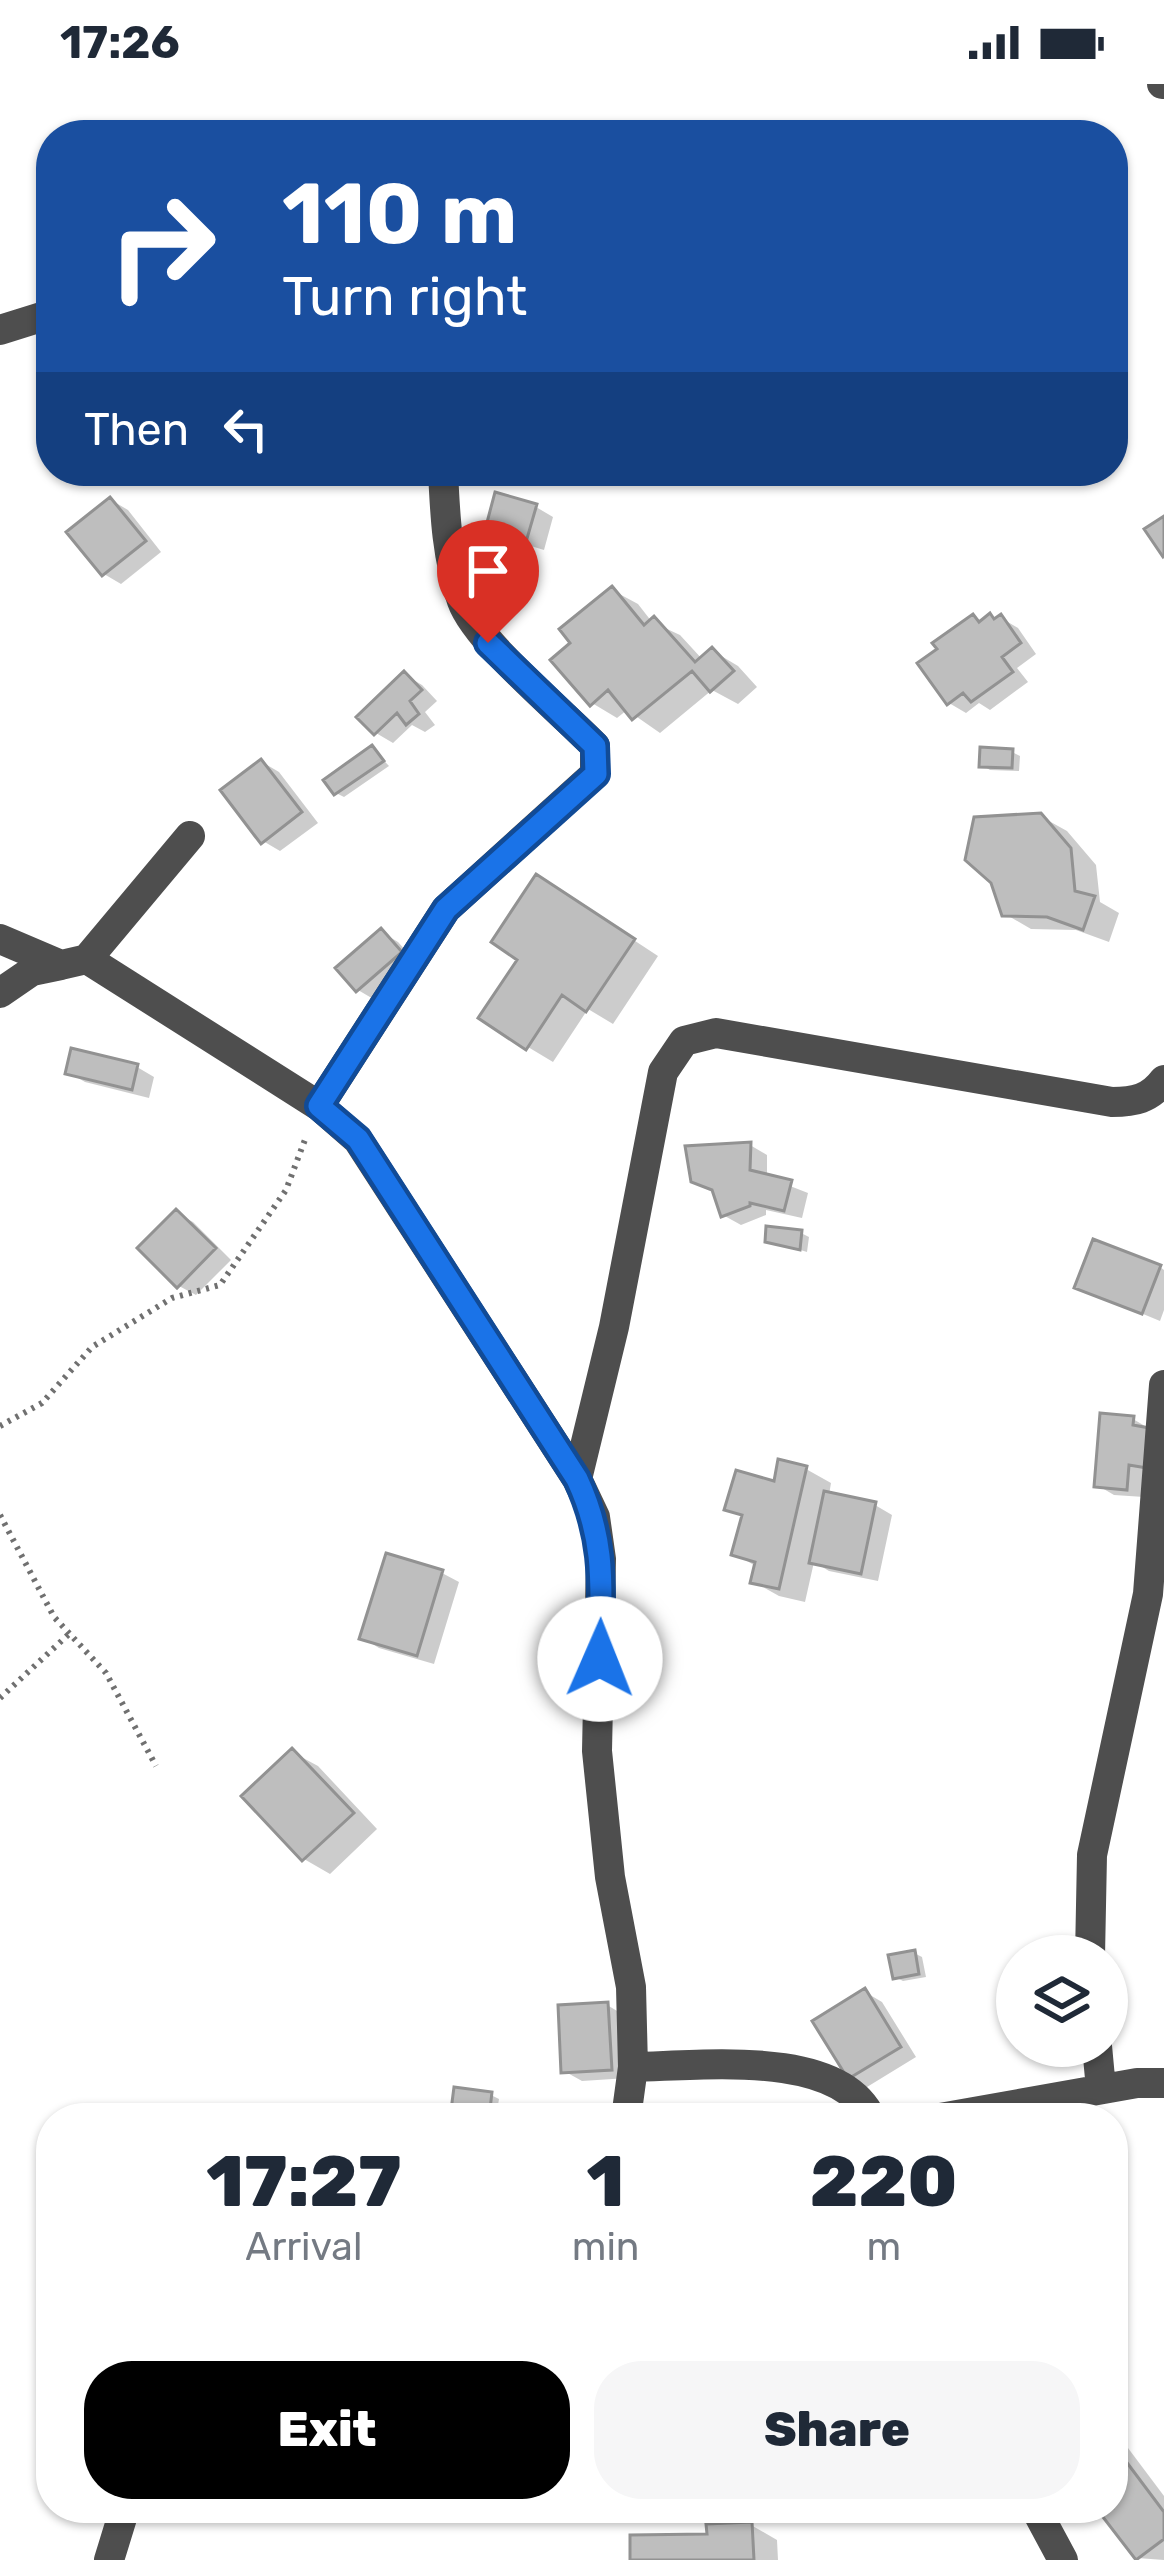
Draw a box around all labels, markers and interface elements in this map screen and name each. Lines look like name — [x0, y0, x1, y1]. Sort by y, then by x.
text: 17:26 — [60, 16, 180, 69]
text: 110 m — [282, 164, 517, 264]
icon: right — [84, 168, 240, 324]
text: Turn right — [282, 265, 527, 329]
icon: left — [213, 396, 279, 462]
text: Then — [84, 403, 189, 456]
pin — [437, 520, 539, 643]
icon: arrive — [455, 538, 521, 604]
position arrow — [537, 1596, 663, 1722]
map controls — [996, 1935, 1128, 2067]
button: layers — [996, 1935, 1128, 2067]
text: 17:27 — [206, 2139, 401, 2224]
text: 1 — [587, 2139, 625, 2224]
text: 220 — [810, 2139, 958, 2224]
text: Arrival — [245, 2224, 362, 2270]
text: min — [572, 2224, 639, 2270]
text: m — [866, 2224, 901, 2270]
button: Exit — [84, 2361, 570, 2499]
button: Share — [594, 2361, 1080, 2499]

